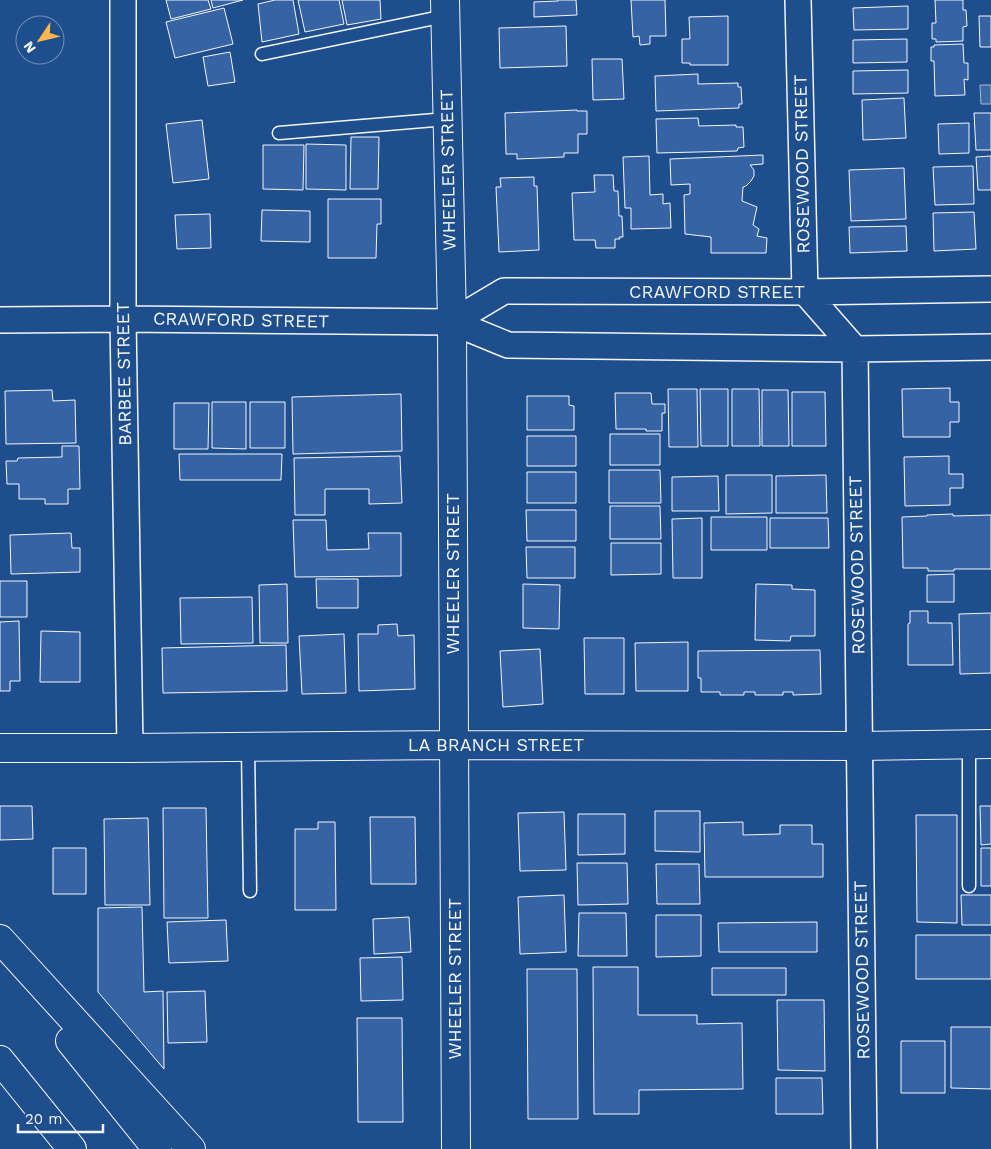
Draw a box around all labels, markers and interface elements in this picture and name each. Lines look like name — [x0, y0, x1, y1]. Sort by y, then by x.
north arrow — [15, 15, 65, 65]
text: N — [20, 39, 39, 56]
street label: ROSEWOOD STREET — [789, 74, 814, 254]
street label: WHEELER STREET — [436, 89, 459, 251]
street label: CRAWFORD STREET — [629, 281, 805, 302]
street label: BARBEE STREET — [112, 302, 135, 446]
street label: CRAWFORD STREET — [153, 307, 329, 332]
street label: ROSEWOOD STREET — [844, 475, 869, 655]
street label: WHEELER STREET — [442, 493, 463, 655]
street label: LA BRANCH STREET — [408, 734, 584, 755]
street label: ROSEWOOD STREET — [849, 880, 874, 1060]
street label: WHEELER STREET — [444, 898, 465, 1060]
scale bar — [18, 1102, 102, 1134]
text: 20 m — [25, 1110, 63, 1128]

